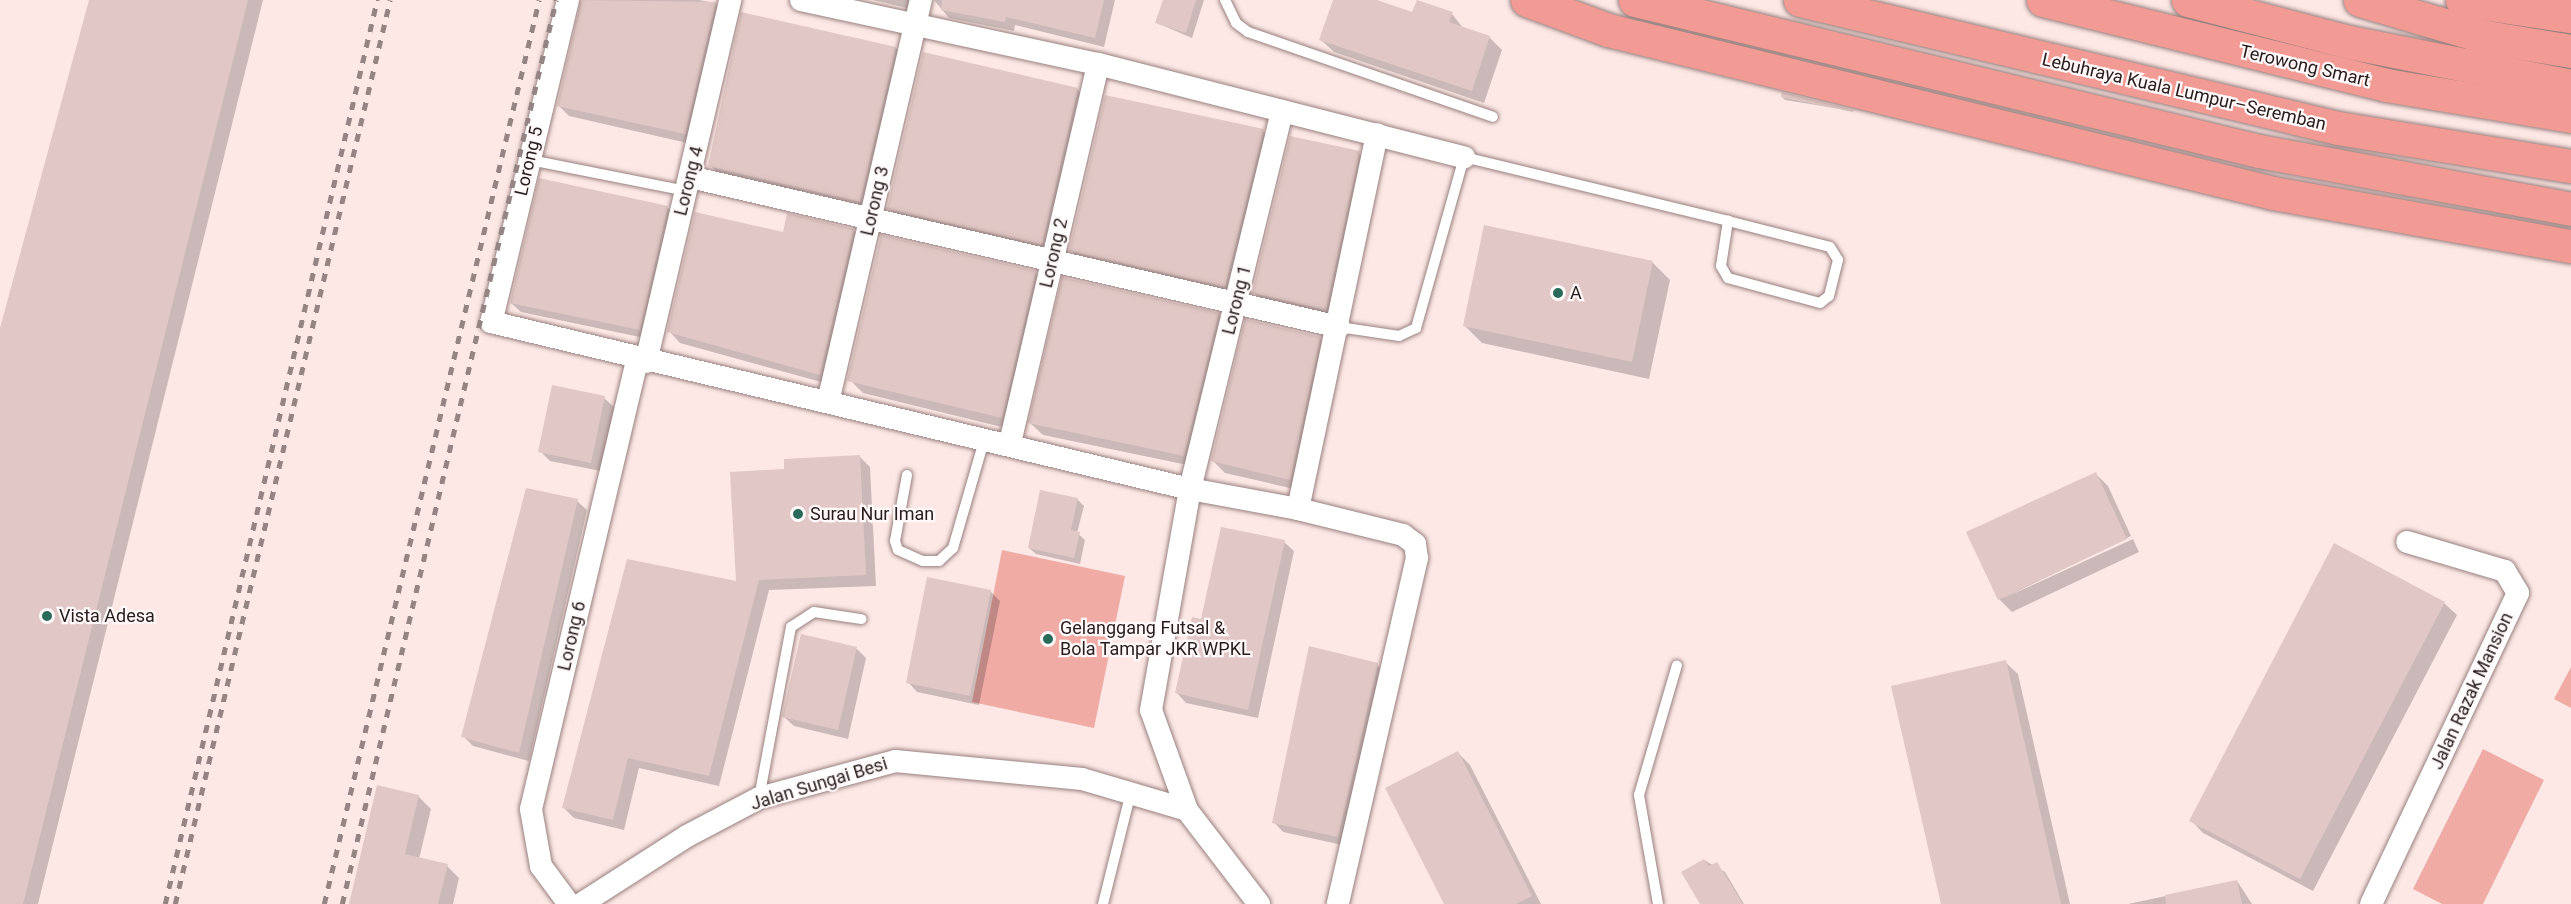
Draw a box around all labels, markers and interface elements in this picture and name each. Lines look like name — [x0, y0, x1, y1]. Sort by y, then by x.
street label: Terowong Smart — [2238, 41, 2372, 91]
street label: Lebuhraya Kuala Lumpur–Seremban — [2040, 49, 2328, 135]
street label: Lorong 5 — [511, 124, 547, 198]
street label: Lorong 4 — [670, 144, 708, 218]
street label: Lorong 3 — [857, 164, 893, 238]
street label: Lorong 2 — [1036, 216, 1072, 290]
street label: Lorong 1 — [1218, 263, 1256, 337]
place label: A — [1570, 282, 1582, 304]
marker: A — [1551, 286, 1565, 300]
place label: Surau Nur Iman — [810, 503, 934, 525]
marker: Surau Nur Iman — [791, 507, 805, 521]
street label: Lorong 6 — [554, 599, 590, 673]
place label: Vista Adesa — [59, 605, 155, 627]
marker: Vista Adesa — [40, 609, 54, 623]
street label: Jalan Razak Mansion — [2426, 609, 2518, 773]
place label: Gelanggang Futsal & Bola Tampar JKR WPKL — [1060, 618, 1251, 660]
marker: Gelanggang Futsal & Bola Tampar JKR WPKL — [1041, 632, 1055, 646]
street label: Jalan Sungai Besi — [748, 753, 890, 815]

